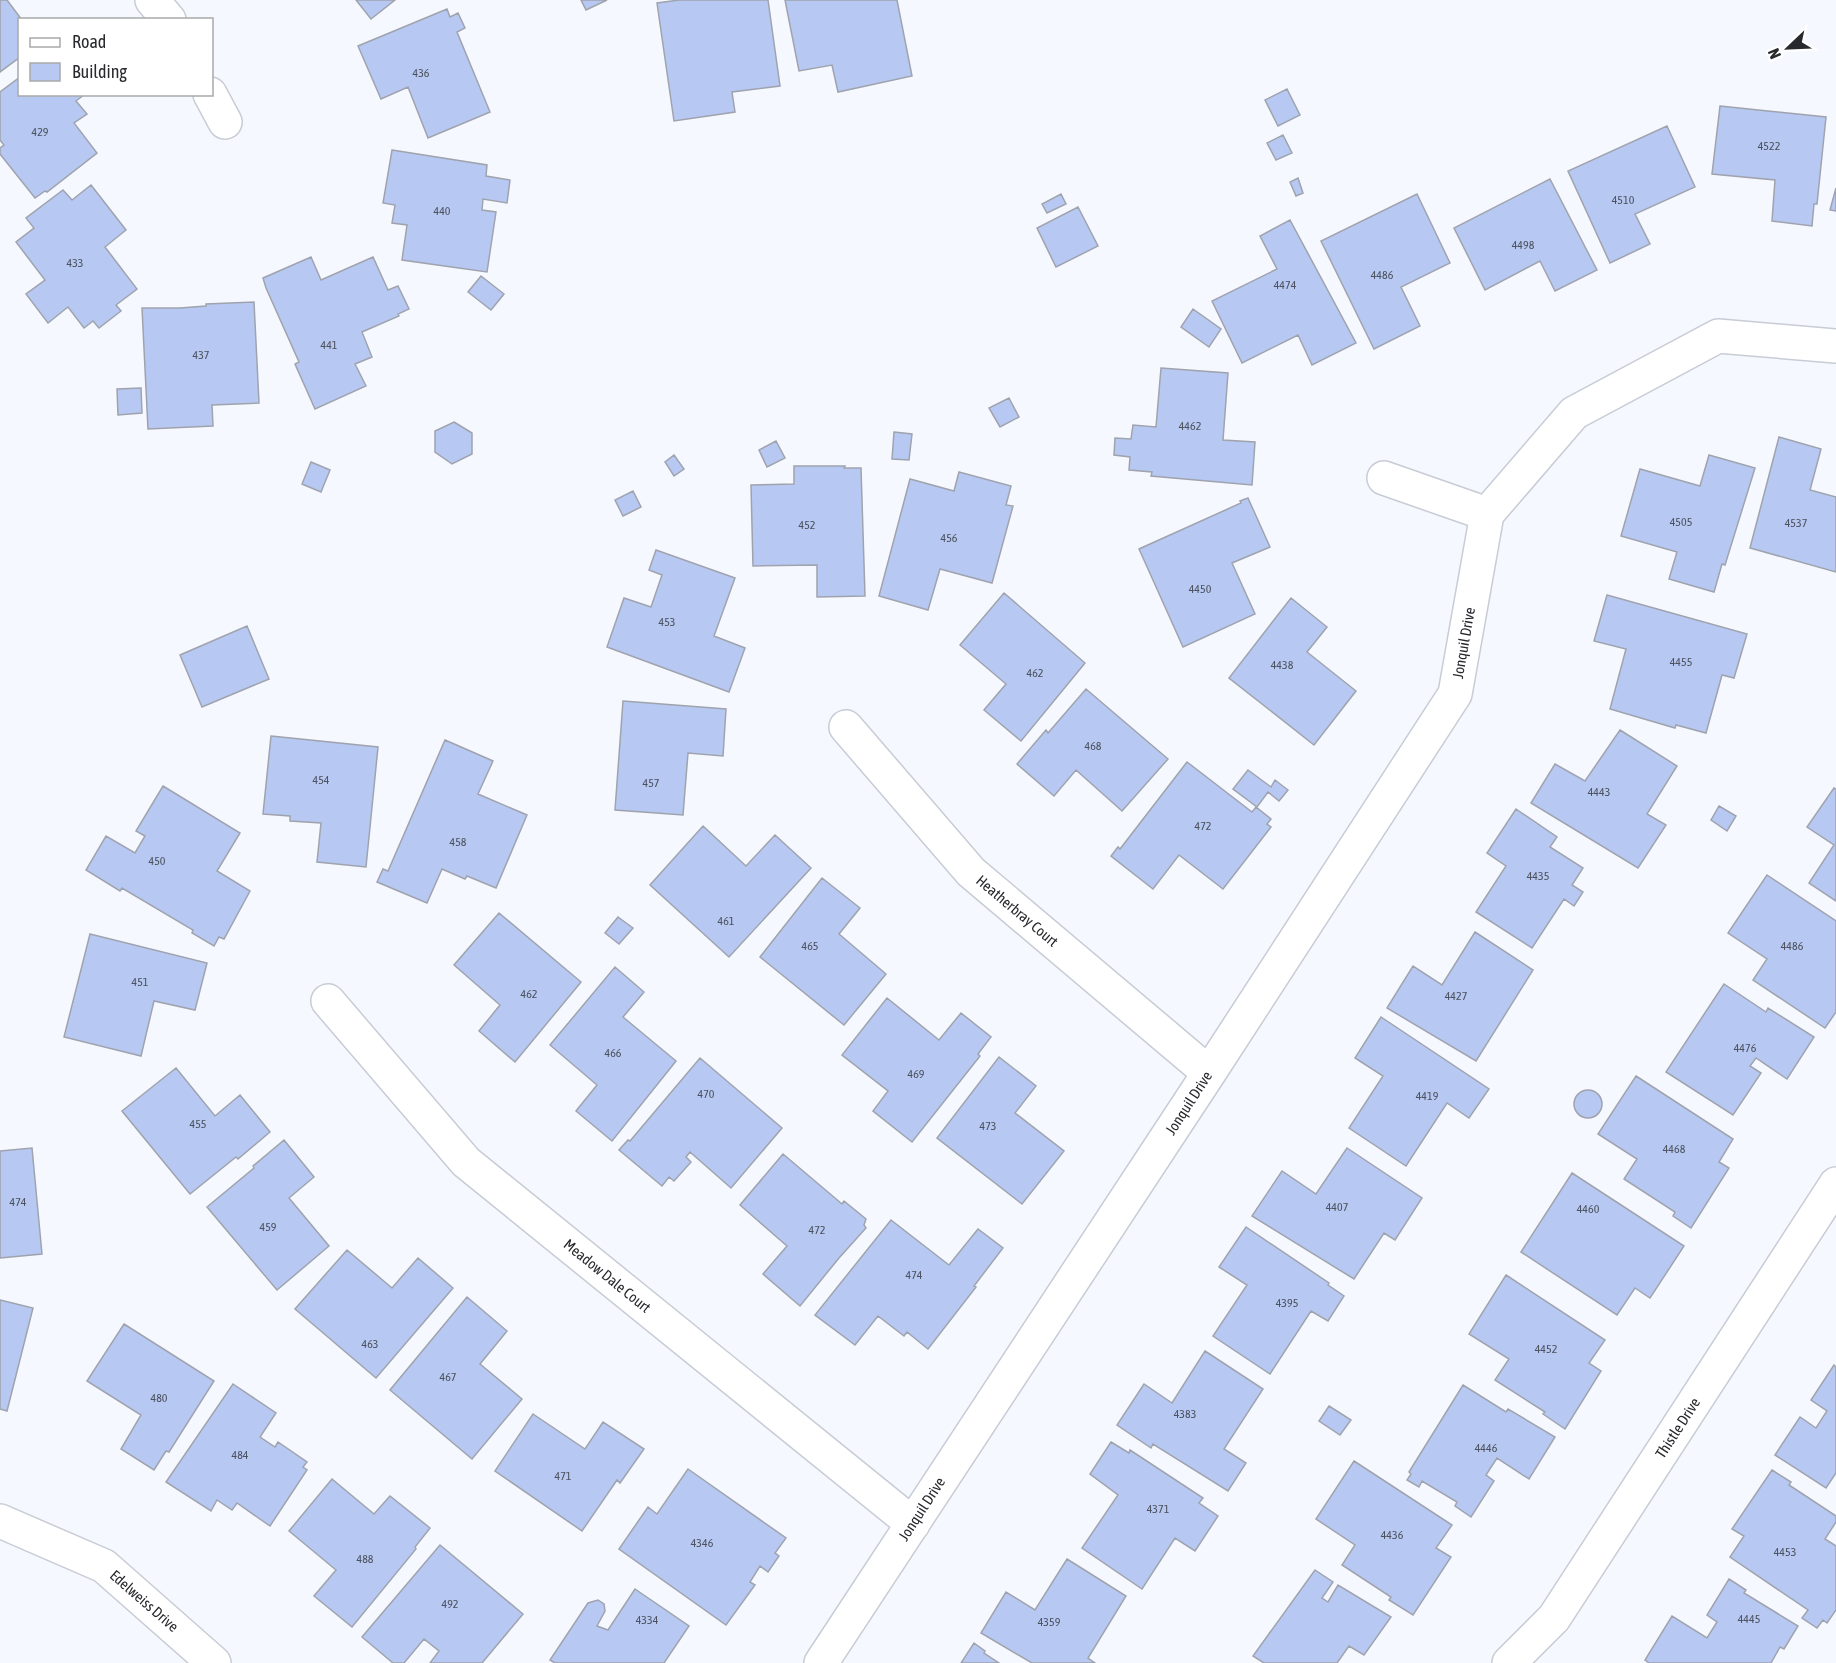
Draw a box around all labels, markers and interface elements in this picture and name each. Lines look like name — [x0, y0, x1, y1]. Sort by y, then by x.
legend — [18, 18, 213, 96]
north arrow — [1758, 18, 1818, 78]
text: Road — [72, 31, 106, 52]
text: N — [1764, 46, 1784, 62]
text: Building — [72, 61, 127, 82]
house number: 436 — [413, 66, 430, 80]
house number: 429 — [32, 125, 49, 139]
house number: 4522 — [1758, 139, 1780, 153]
house number: 4510 — [1612, 193, 1635, 207]
house number: 440 — [434, 204, 451, 218]
house number: 4498 — [1512, 238, 1535, 252]
house number: 433 — [67, 256, 83, 270]
house number: 4486 — [1371, 268, 1394, 282]
house number: 4474 — [1274, 278, 1297, 292]
house number: 441 — [321, 338, 338, 352]
house number: 437 — [193, 348, 210, 362]
house number: 4462 — [1179, 419, 1201, 433]
house number: 4505 — [1670, 515, 1692, 529]
house number: 4537 — [1785, 516, 1808, 530]
house number: 452 — [799, 518, 815, 532]
house number: 456 — [941, 531, 958, 545]
house number: 4450 — [1189, 582, 1212, 596]
street label: Jonquil Drive — [1449, 606, 1478, 680]
house number: 453 — [659, 615, 675, 629]
house number: 4455 — [1670, 655, 1692, 669]
house number: 4438 — [1271, 658, 1294, 672]
house number: 462 — [1027, 666, 1043, 680]
house number: 468 — [1085, 739, 1102, 753]
house number: 454 — [313, 773, 330, 787]
house number: 457 — [643, 776, 660, 790]
house number: 4443 — [1588, 785, 1610, 799]
house number: 472 — [1195, 819, 1211, 833]
house number: 458 — [450, 835, 467, 849]
house number: 450 — [149, 854, 166, 868]
house number: 4435 — [1527, 869, 1549, 883]
street label: Heatherbray Court — [973, 872, 1062, 950]
house number: 461 — [718, 914, 735, 928]
house number: 465 — [802, 939, 818, 953]
house number: 4486 — [1781, 939, 1804, 953]
house number: 451 — [132, 975, 149, 989]
house number: 462 — [521, 987, 537, 1001]
house number: 4427 — [1445, 989, 1468, 1003]
house number: 4476 — [1734, 1041, 1757, 1055]
house number: 466 — [605, 1046, 622, 1060]
house number: 469 — [908, 1067, 925, 1081]
street label: Jonquil Drive — [1162, 1068, 1215, 1138]
house number: 470 — [698, 1087, 715, 1101]
house number: 4419 — [1416, 1089, 1439, 1103]
house number: 455 — [190, 1117, 206, 1131]
house number: 473 — [980, 1119, 996, 1133]
house number: 4468 — [1663, 1142, 1686, 1156]
house number: 474 — [10, 1195, 27, 1209]
house number: 4407 — [1326, 1200, 1349, 1214]
house number: 4460 — [1577, 1202, 1600, 1216]
house number: 459 — [260, 1220, 277, 1234]
house number: 472 — [809, 1223, 825, 1237]
street label: Meadow Dale Court — [561, 1235, 654, 1316]
house number: 474 — [906, 1268, 923, 1282]
house number: 4395 — [1276, 1296, 1298, 1310]
house number: 463 — [362, 1337, 378, 1351]
house number: 4452 — [1535, 1342, 1557, 1356]
house number: 467 — [440, 1370, 457, 1384]
house number: 480 — [151, 1391, 168, 1405]
street label: Thistle Drive — [1652, 1394, 1703, 1461]
house number: 4383 — [1174, 1407, 1196, 1421]
house number: 4446 — [1475, 1441, 1498, 1455]
house number: 484 — [232, 1448, 249, 1462]
house number: 471 — [555, 1469, 572, 1483]
street label: Jonquil Drive — [895, 1474, 948, 1544]
house number: 4371 — [1147, 1502, 1170, 1516]
house number: 4436 — [1381, 1528, 1404, 1542]
house number: 4346 — [691, 1536, 714, 1550]
house number: 4453 — [1774, 1545, 1796, 1559]
house number: 488 — [357, 1552, 374, 1566]
street label: Edelweiss Drive — [107, 1566, 182, 1635]
house number: 492 — [442, 1597, 458, 1611]
house number: 4445 — [1738, 1612, 1760, 1626]
house number: 4334 — [636, 1613, 659, 1627]
house number: 4359 — [1038, 1615, 1061, 1629]

